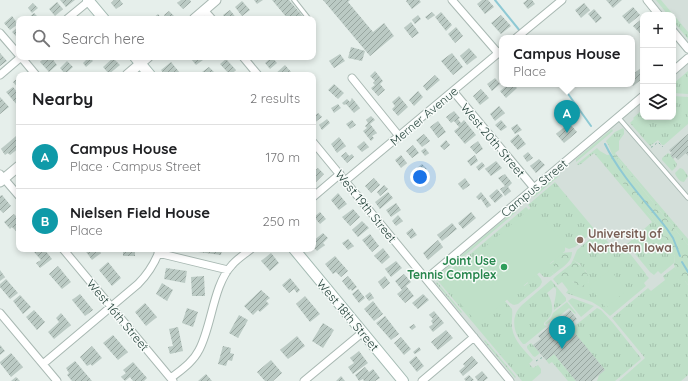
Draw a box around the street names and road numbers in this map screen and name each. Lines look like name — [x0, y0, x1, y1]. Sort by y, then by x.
street label: Merner Avenue — [387, 83, 461, 149]
street label: West 20th Street — [458, 100, 528, 180]
street label: Campus Street — [498, 156, 570, 220]
street label: West 19th Street — [332, 167, 400, 245]
street label: West 16th Street — [84, 276, 152, 354]
street label: West 18th Street — [314, 276, 382, 354]

